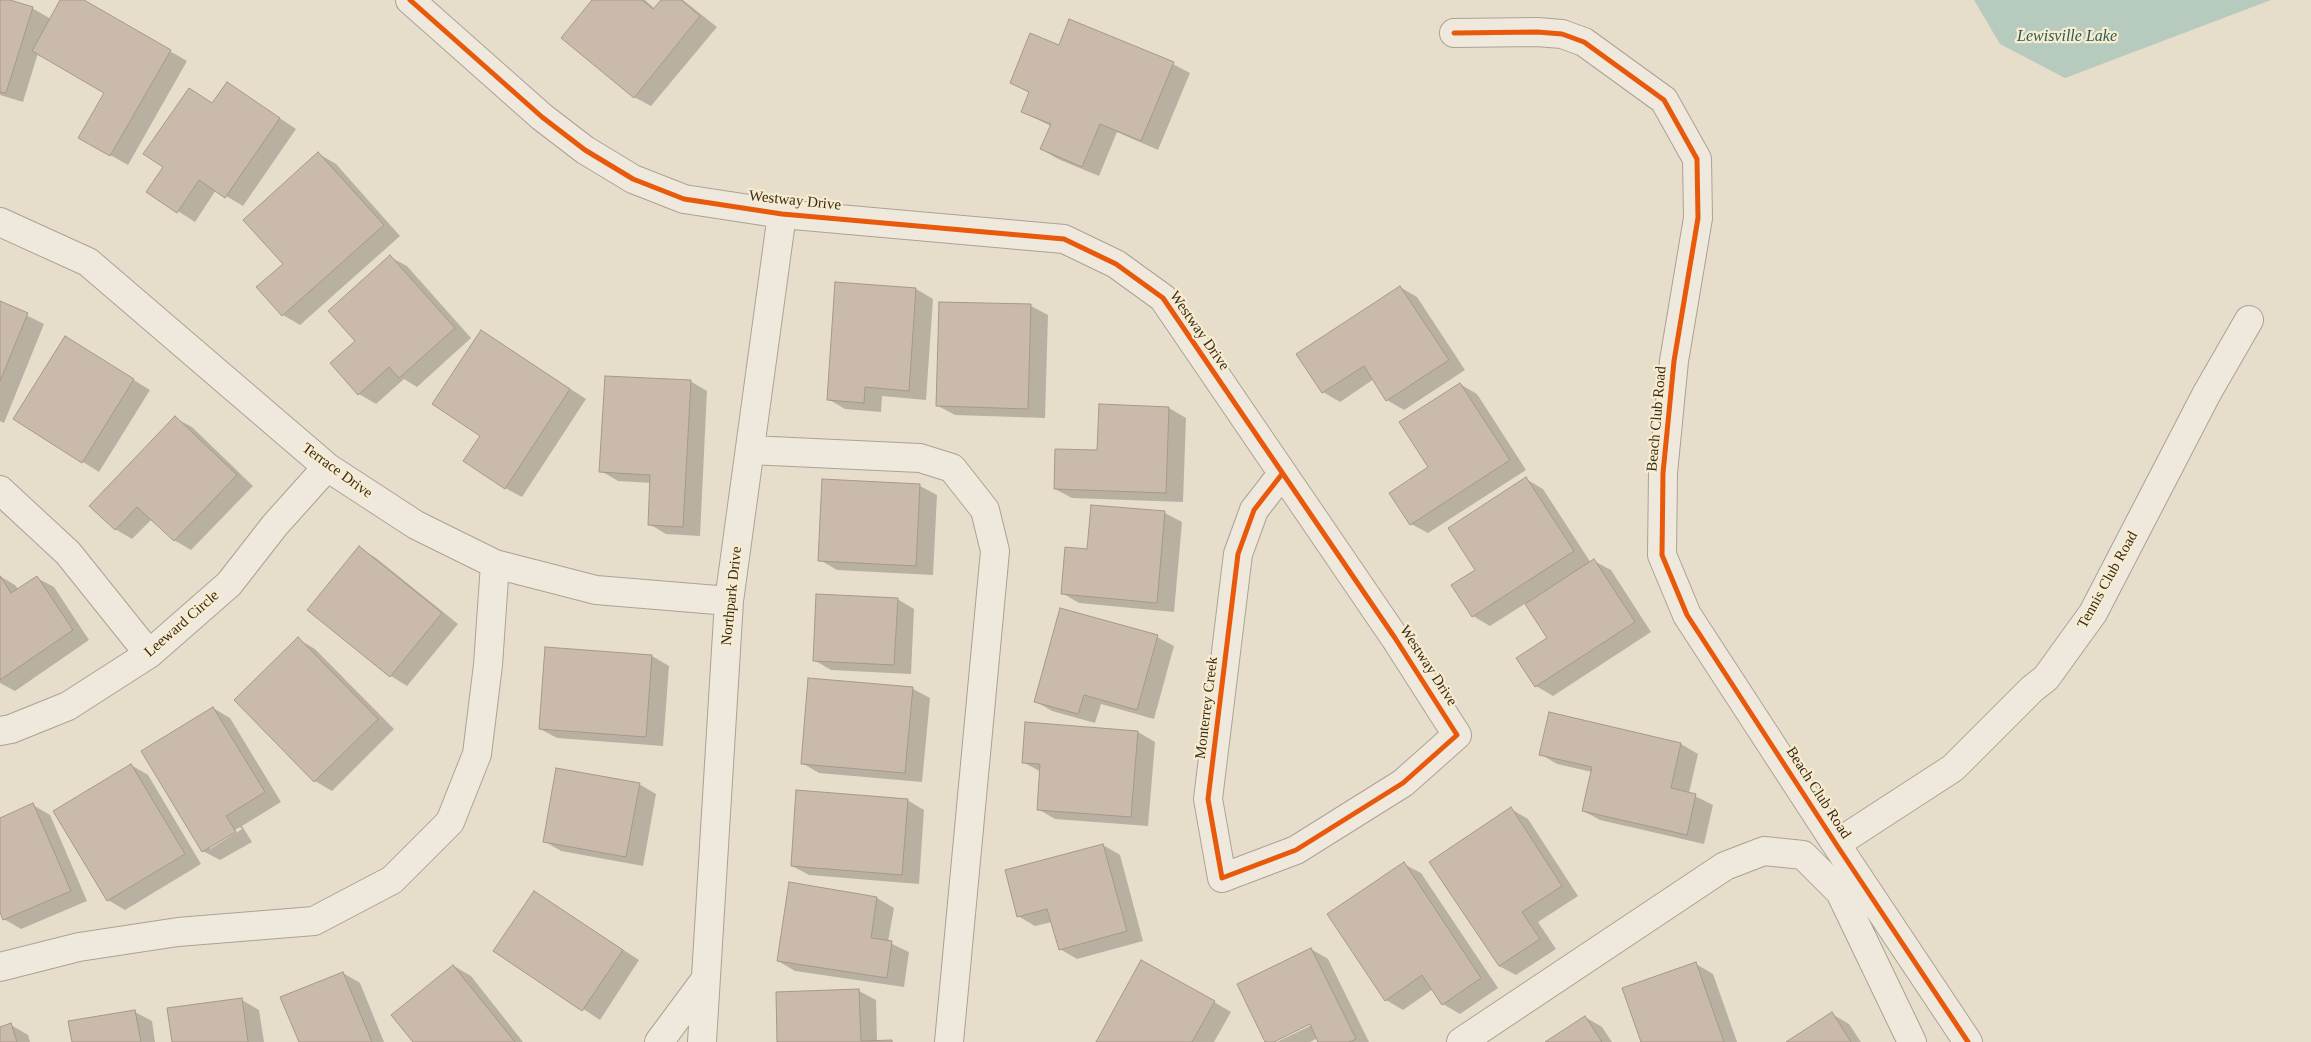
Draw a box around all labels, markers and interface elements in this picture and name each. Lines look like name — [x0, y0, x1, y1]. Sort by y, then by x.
water label: Lewisville Lake — [2017, 27, 2117, 47]
street label: Westway Drive — [748, 187, 842, 215]
street label: Westway Drive — [1165, 288, 1233, 374]
street label: Beach Club Road — [1643, 366, 1671, 472]
street label: Terrace Drive — [298, 439, 376, 503]
street label: Tennis Club Road — [2074, 528, 2142, 632]
street label: Northpark Drive — [718, 546, 746, 646]
street label: Leeward Circle — [141, 587, 223, 661]
street label: Westway Drive — [1395, 622, 1461, 710]
street label: Monterrey Creek — [1192, 656, 1222, 760]
street label: Beach Club Road — [1782, 744, 1854, 842]

